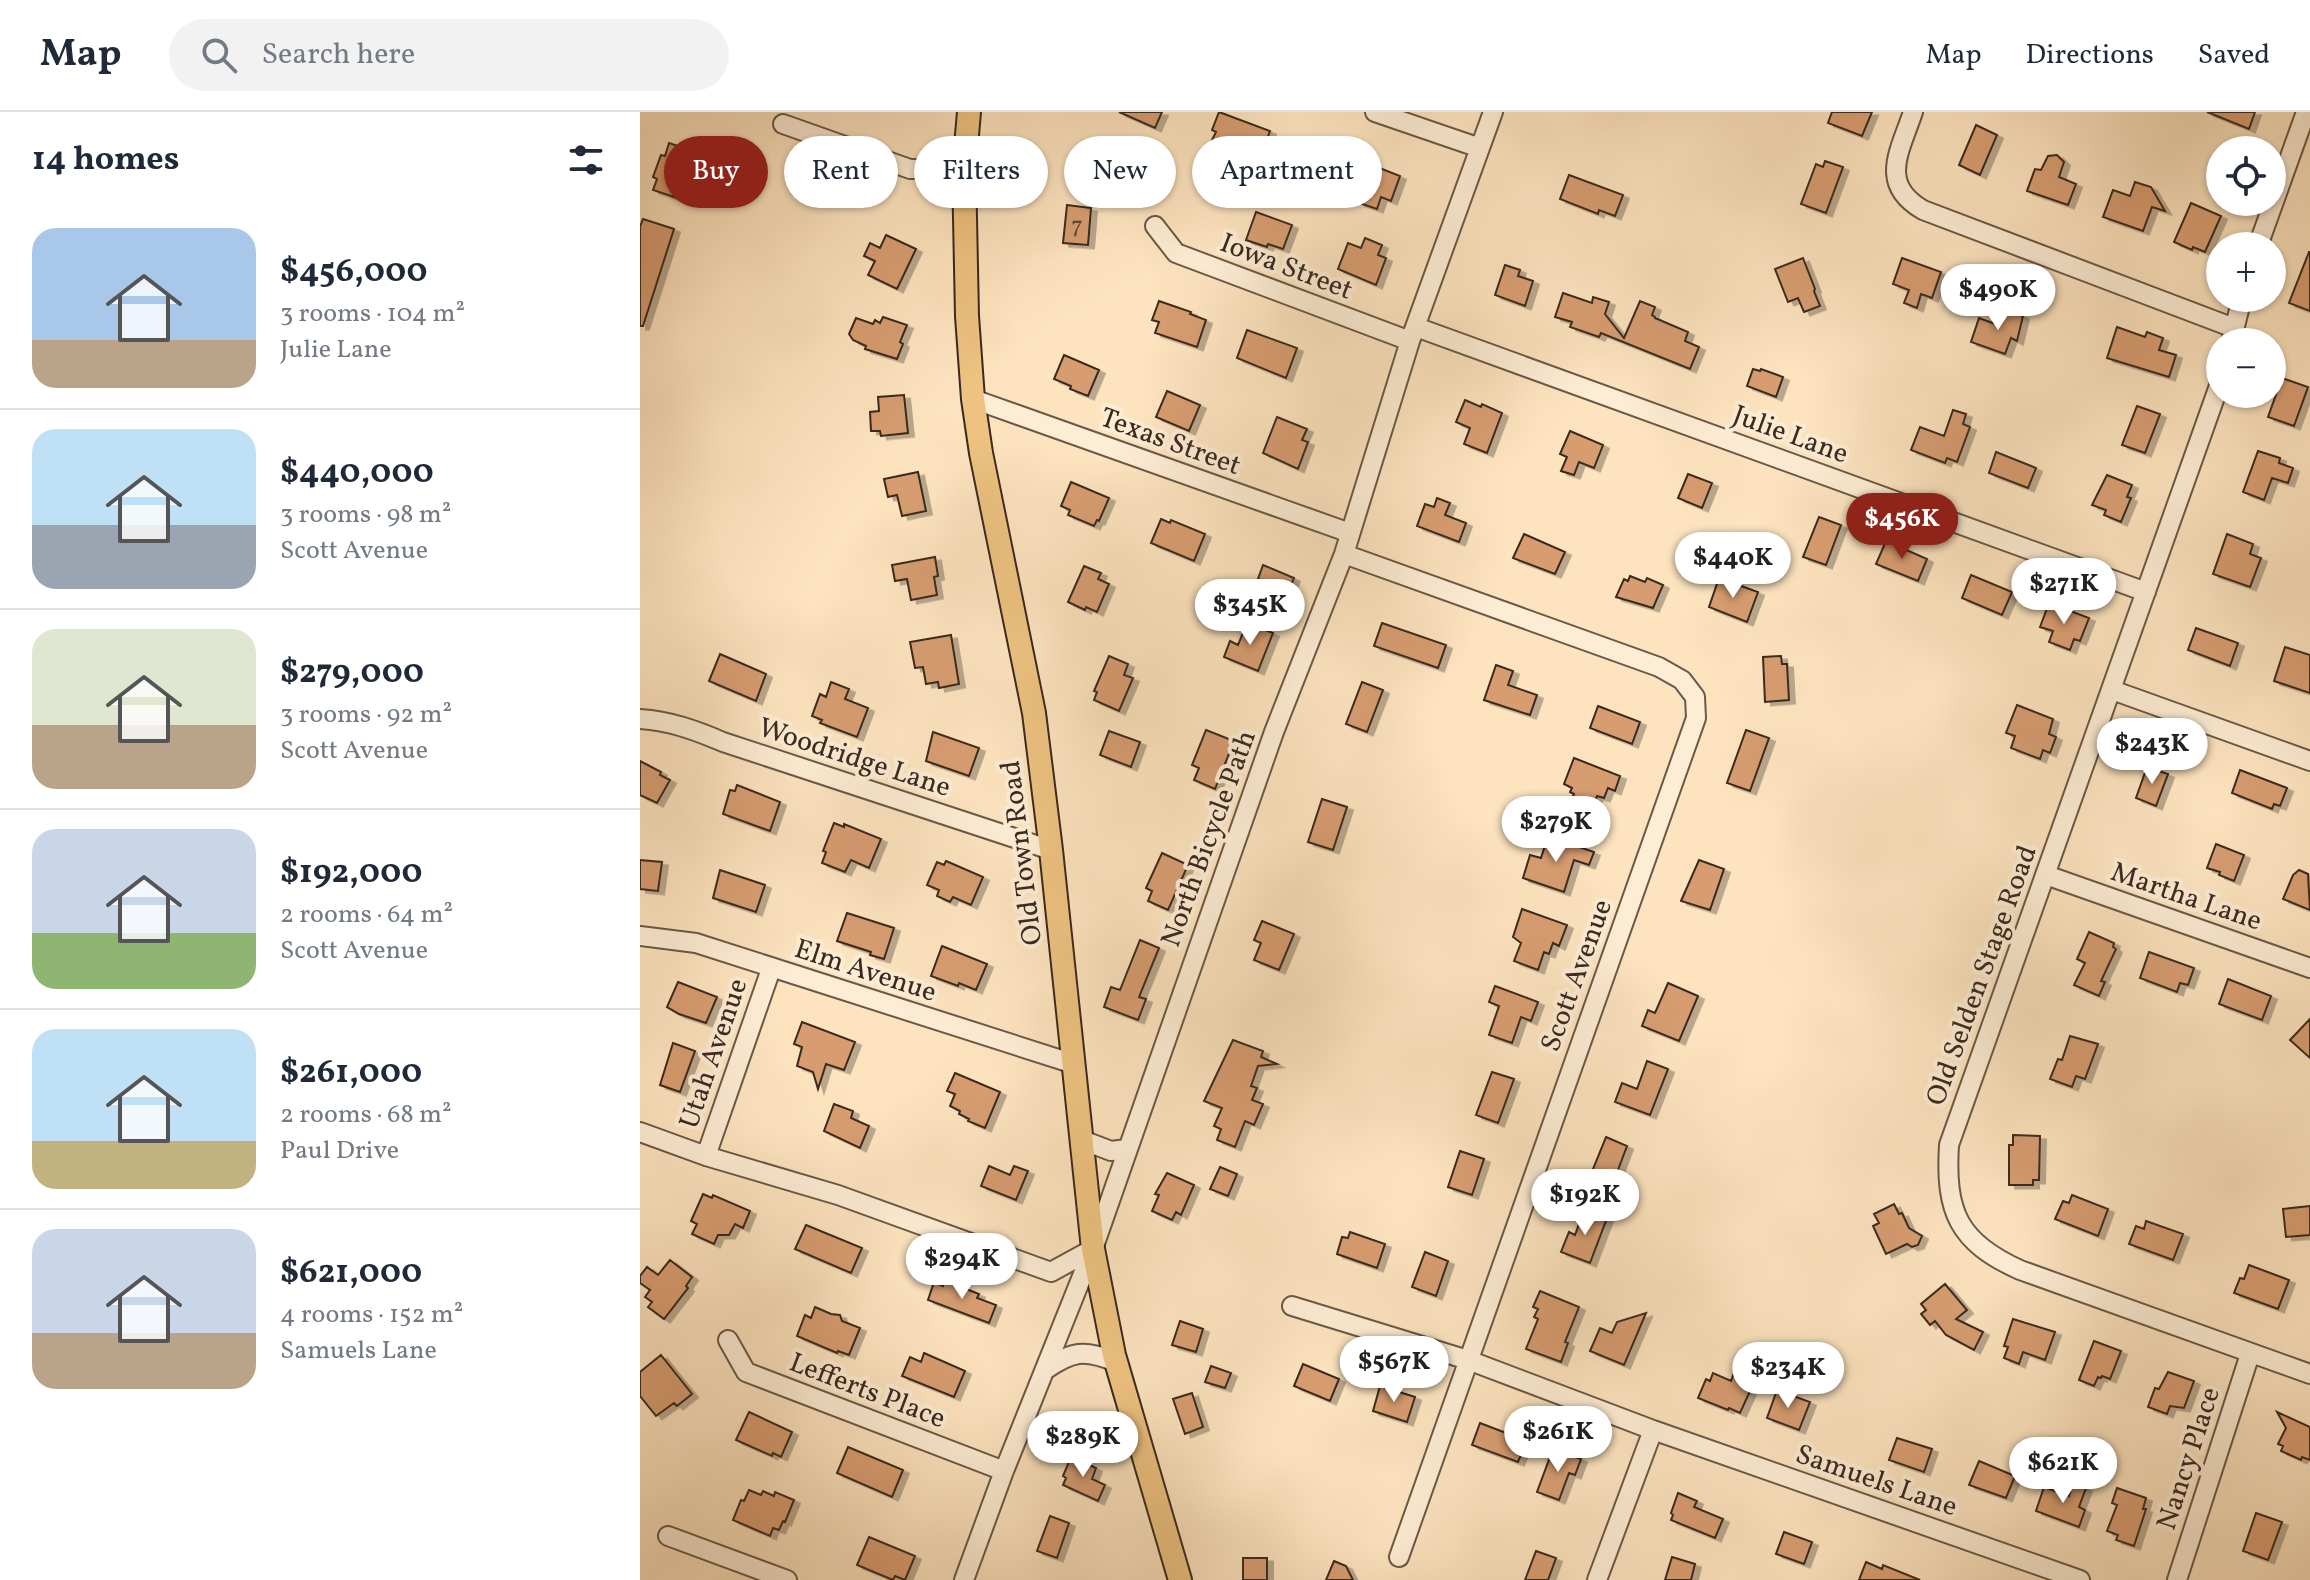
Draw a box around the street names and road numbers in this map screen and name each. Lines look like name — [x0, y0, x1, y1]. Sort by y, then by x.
street label: Iowa Street — [1214, 224, 1358, 310]
street label: Julie Lane — [1727, 396, 1853, 474]
street label: Texas Street — [1094, 399, 1246, 486]
street label: Woodridge Lane — [753, 709, 955, 808]
street label: North Bicycle Path — [1152, 725, 1267, 953]
street label: Old Town Road — [992, 758, 1053, 947]
street label: Old Selden Stage Road — [1917, 840, 2048, 1111]
street label: Martha Lane — [2105, 853, 2267, 941]
street label: Scott Avenue — [1532, 894, 1623, 1057]
street label: Elm Avenue — [789, 930, 941, 1013]
street label: Utah Avenue — [670, 973, 758, 1134]
street label: Lefferts Place — [783, 1344, 951, 1439]
street label: Nancy Place — [2148, 1382, 2231, 1535]
street label: Samuels Lane — [1790, 1435, 1962, 1527]

